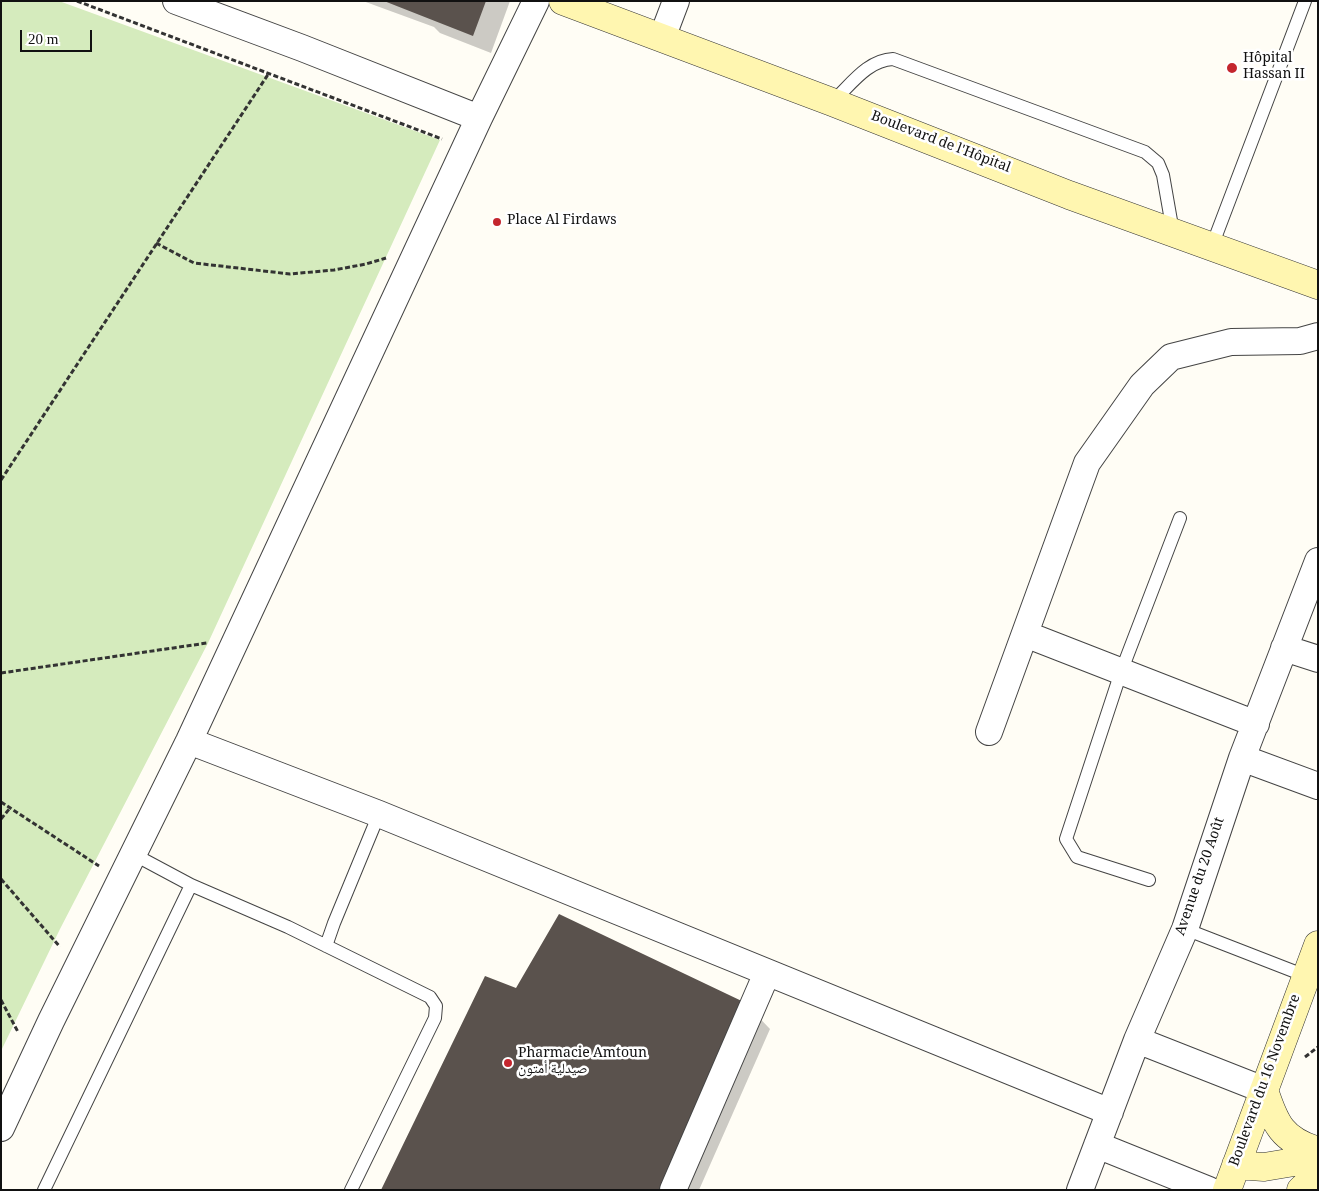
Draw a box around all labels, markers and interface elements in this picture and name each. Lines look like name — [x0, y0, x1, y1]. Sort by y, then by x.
scale bar — [22, 20, 95, 52]
text: 20 m — [28, 31, 58, 47]
place label: Hôpital Hassan II — [1243, 52, 1305, 84]
marker: Hôpital Hassan II — [1225, 61, 1239, 75]
street label: Boulevard de l'Hôpital — [868, 110, 1012, 178]
place label: Place Al Firdaws — [507, 214, 617, 230]
marker: Place Al Firdaws — [491, 216, 503, 228]
street label: Avenue du 20 Août — [1174, 816, 1230, 938]
street label: Boulevard du 16 Novembre — [1228, 993, 1306, 1169]
place label: Pharmacie Amtoun صيدلية أمتون — [518, 1047, 647, 1080]
marker: Pharmacie Amtoun صيدلية أمتون — [502, 1057, 514, 1069]

